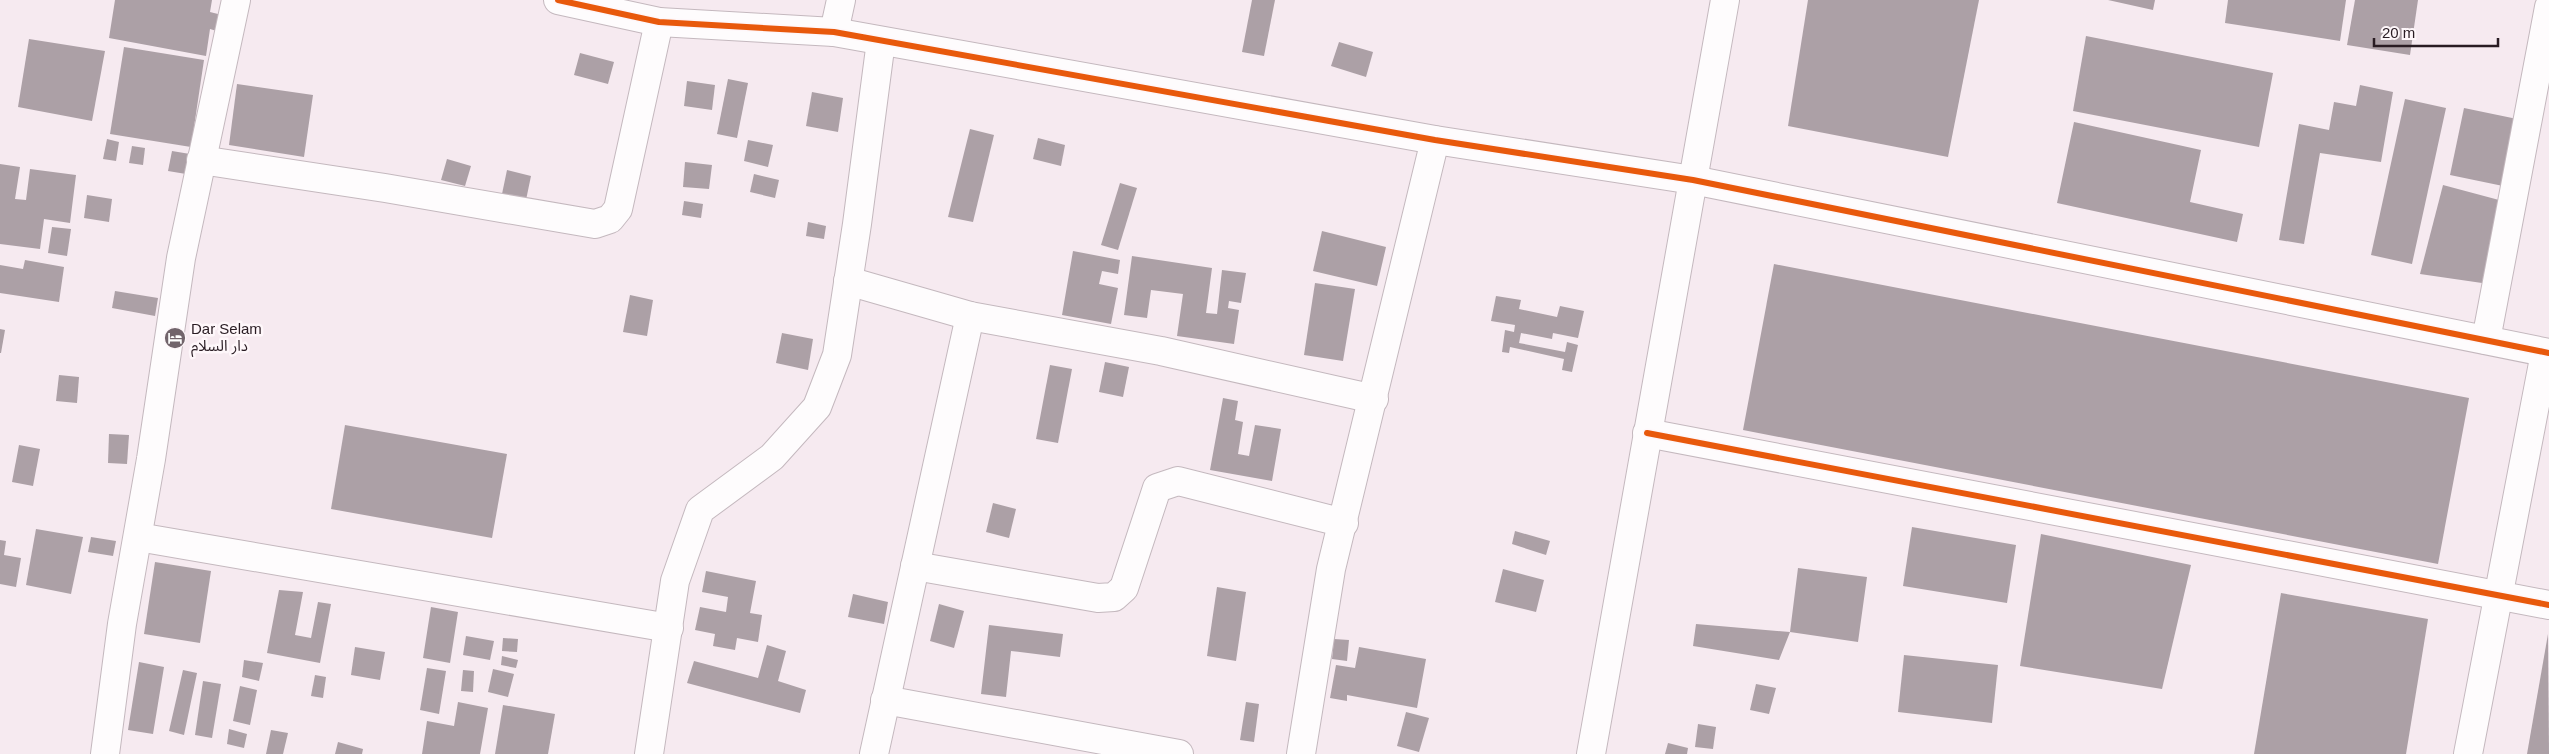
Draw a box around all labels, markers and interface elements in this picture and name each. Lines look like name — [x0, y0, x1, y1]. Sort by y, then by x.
scale bar — [2374, 15, 2498, 47]
text: 20 m — [2382, 24, 2415, 41]
place label: Dar Selam دار السلام — [191, 320, 262, 357]
hotel icon: Dar Selam دار السلام — [163, 326, 187, 350]

